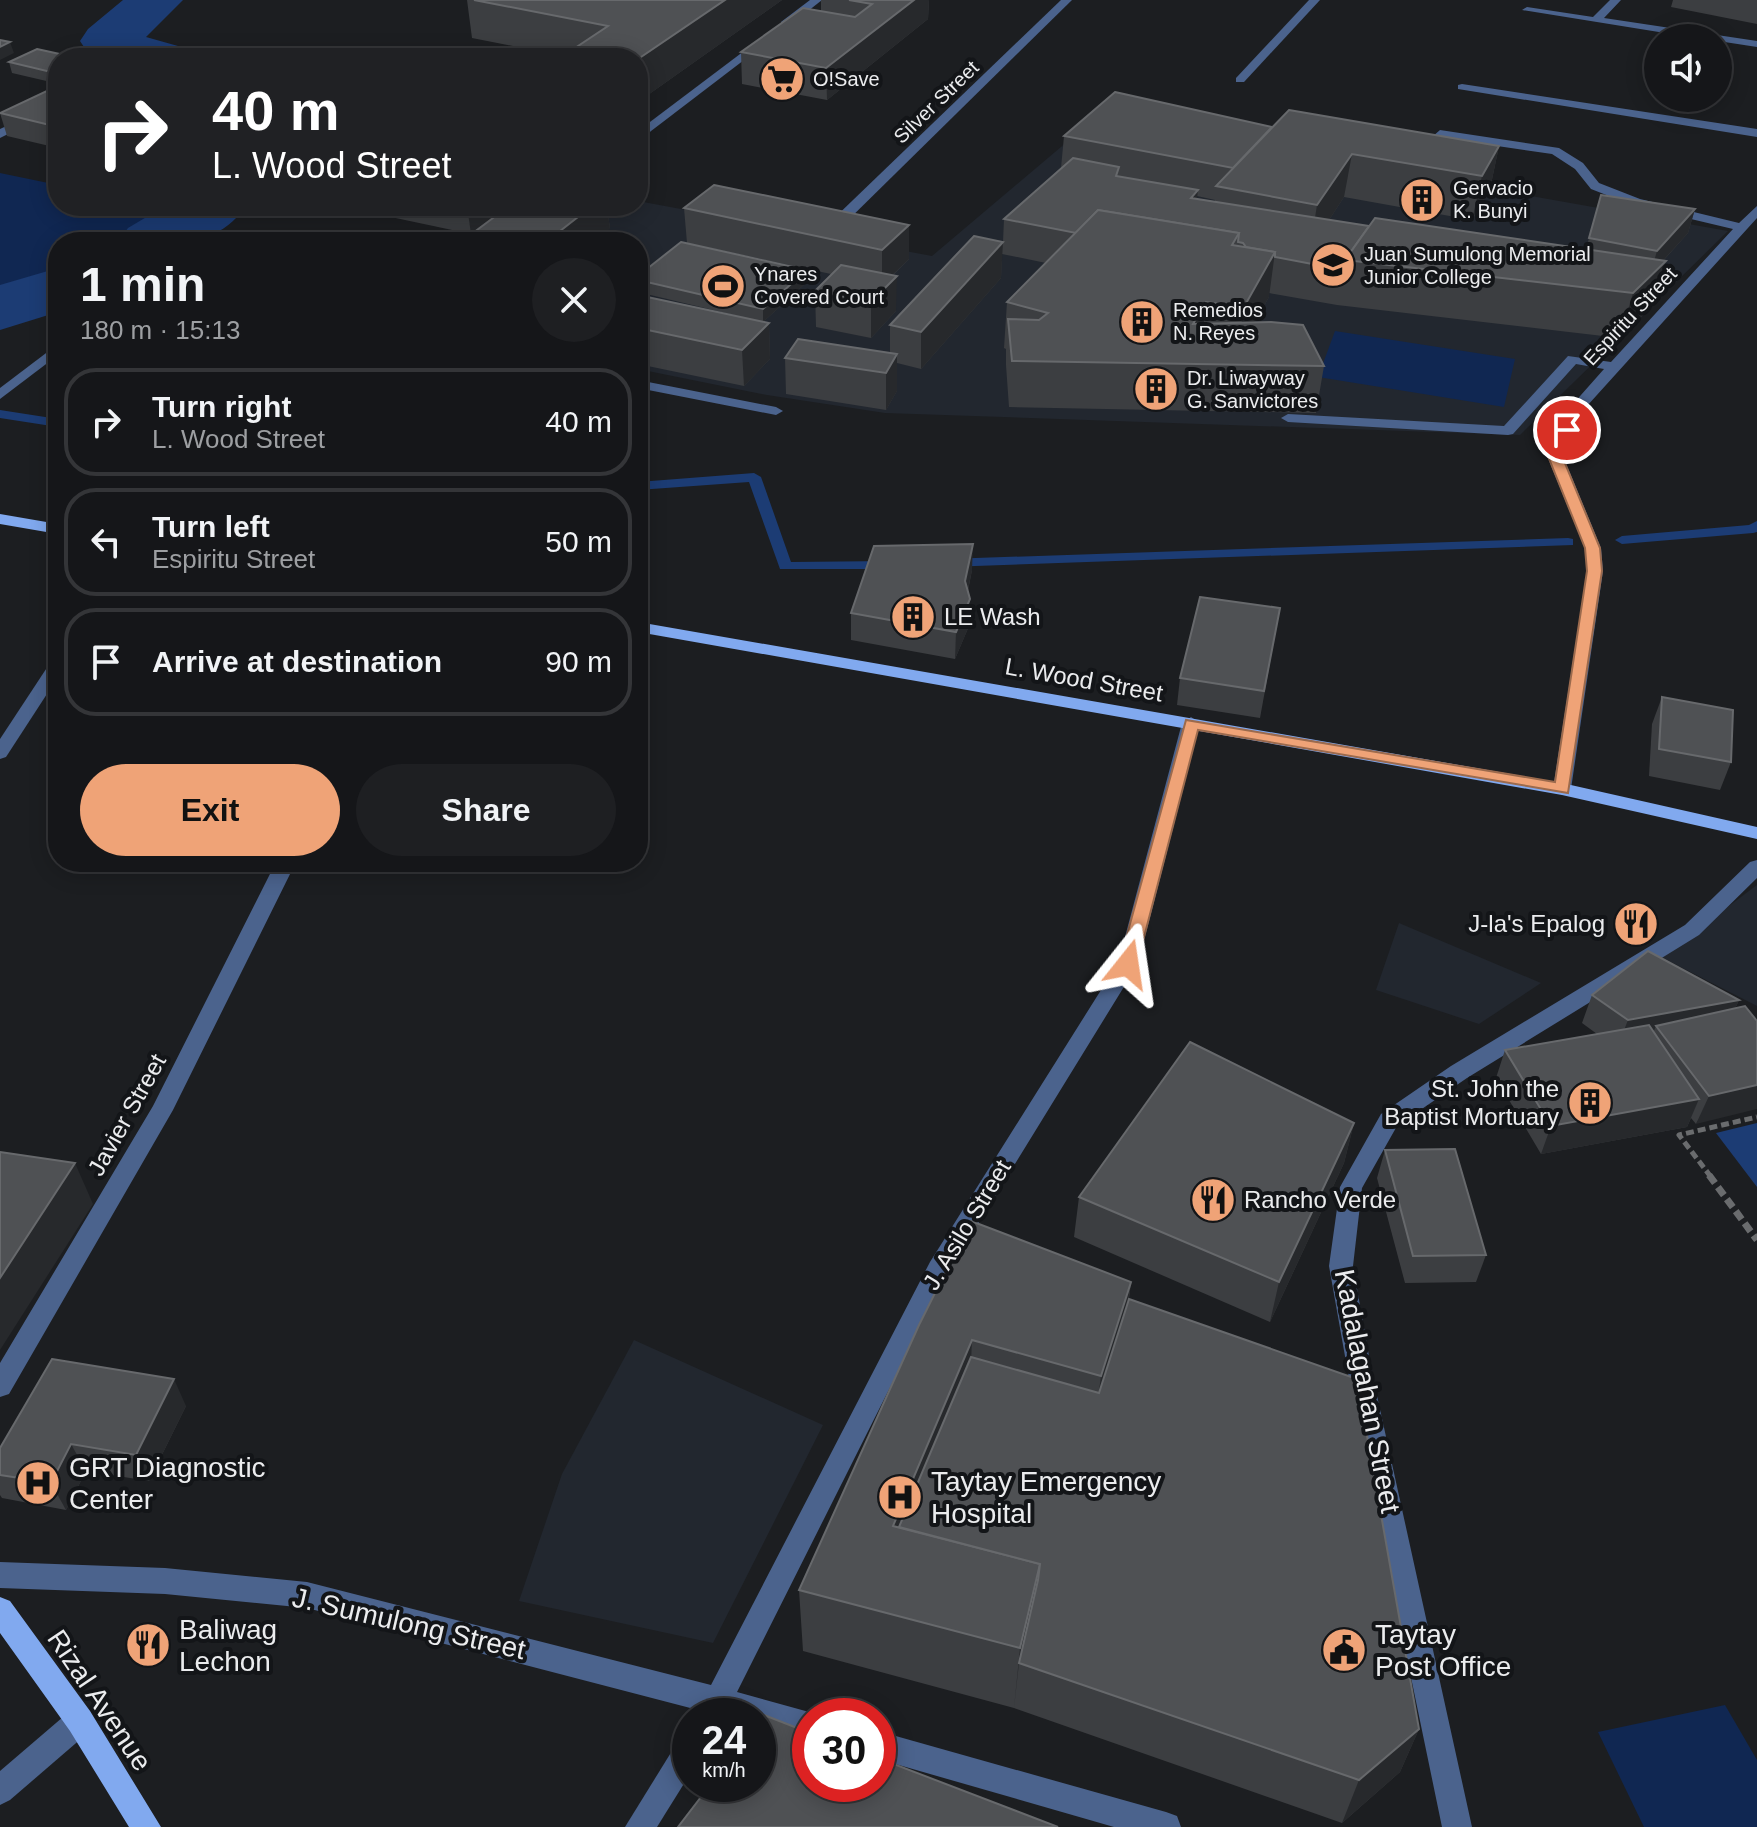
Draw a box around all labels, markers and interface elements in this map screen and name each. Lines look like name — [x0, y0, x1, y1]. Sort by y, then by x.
map controls — [1644, 24, 1732, 112]
button: sound — [1644, 24, 1732, 112]
supermarket icon: O!Save — [758, 55, 806, 103]
street label: Silver Street — [889, 56, 983, 148]
place label: O!Save — [813, 68, 880, 90]
text: 40 m — [212, 79, 340, 142]
icon: right — [80, 80, 184, 184]
text: L. Wood Street — [212, 145, 451, 186]
building icon: Gervacio K. Bunyi — [1398, 176, 1446, 224]
place label: Gervacio K. Bunyi — [1453, 177, 1533, 222]
school or university icon: Juan Sumulong Memorial Junior College — [1309, 241, 1357, 289]
place label: Juan Sumulong Memorial Junior College — [1364, 243, 1591, 288]
text: 1 min — [80, 258, 205, 311]
button: close — [532, 258, 616, 342]
sports icon: Ynares Covered Court — [699, 262, 747, 310]
street label: Espiritu Street — [1579, 262, 1681, 369]
place label: Ynares Covered Court — [754, 263, 885, 308]
building icon: Remedios N. Reyes — [1118, 298, 1166, 346]
place label: Remedios N. Reyes — [1173, 299, 1263, 344]
text: 180 m · 15:13 — [80, 315, 240, 345]
building icon: Dr. Liwayway G. Sanvictores — [1132, 365, 1180, 413]
place label: Dr. Liwayway G. Sanvictores — [1187, 367, 1318, 412]
text: Turn right — [152, 390, 291, 423]
pin — [1533, 396, 1601, 464]
icon: right — [84, 400, 128, 444]
text: 40 m — [545, 405, 612, 438]
icon: arrive — [1545, 408, 1589, 452]
text: L. Wood Street — [152, 424, 325, 454]
text: Turn left — [152, 510, 270, 543]
icon: left — [84, 520, 128, 564]
text: 50 m — [545, 525, 612, 558]
text: Espiritu Street — [152, 544, 315, 574]
building icon: LE Wash — [889, 593, 937, 641]
place label: LE Wash — [944, 603, 1040, 630]
icon: arrive — [84, 640, 128, 684]
text: Arrive at destination — [152, 645, 442, 678]
text: 90 m — [545, 645, 612, 678]
street label: L. Wood Street — [1003, 652, 1165, 707]
button: Exit — [80, 764, 340, 856]
button: Share — [356, 764, 616, 856]
restaurant icon: J-la's Epalog — [1612, 900, 1660, 948]
place label: J-la's Epalog — [1468, 910, 1605, 937]
position arrow — [1086, 922, 1170, 1006]
street label: Javier Street — [82, 1049, 171, 1180]
place label: St. John the Baptist Mortuary — [1384, 1075, 1559, 1130]
building icon: St. John the Baptist Mortuary — [1566, 1079, 1614, 1127]
street label: J. Asilo Street — [917, 1155, 1016, 1295]
restaurant icon: Rancho Verde — [1189, 1176, 1237, 1224]
place label: Rancho Verde — [1244, 1186, 1396, 1213]
street label: Kadalagahan Street — [1329, 1267, 1406, 1516]
place label: GRT Diagnostic Center — [69, 1452, 266, 1515]
hospital icon: GRT Diagnostic Center — [14, 1459, 62, 1507]
place label: Taytay Emergency Hospital — [931, 1466, 1161, 1529]
hospital icon: Taytay Emergency Hospital — [876, 1473, 924, 1521]
street label: J. Sumulong Street — [289, 1582, 529, 1665]
place label: Baliwag Lechon — [179, 1614, 277, 1677]
place label: Taytay Post Office — [1375, 1619, 1511, 1682]
restaurant icon: Baliwag Lechon — [124, 1621, 172, 1669]
street label: Rizal Avenue — [41, 1624, 158, 1776]
public building icon: Taytay Post Office — [1320, 1626, 1368, 1674]
speed limit sign: 30 — [792, 1698, 896, 1802]
text: 24 — [702, 1718, 746, 1762]
text: km/h — [702, 1759, 746, 1781]

